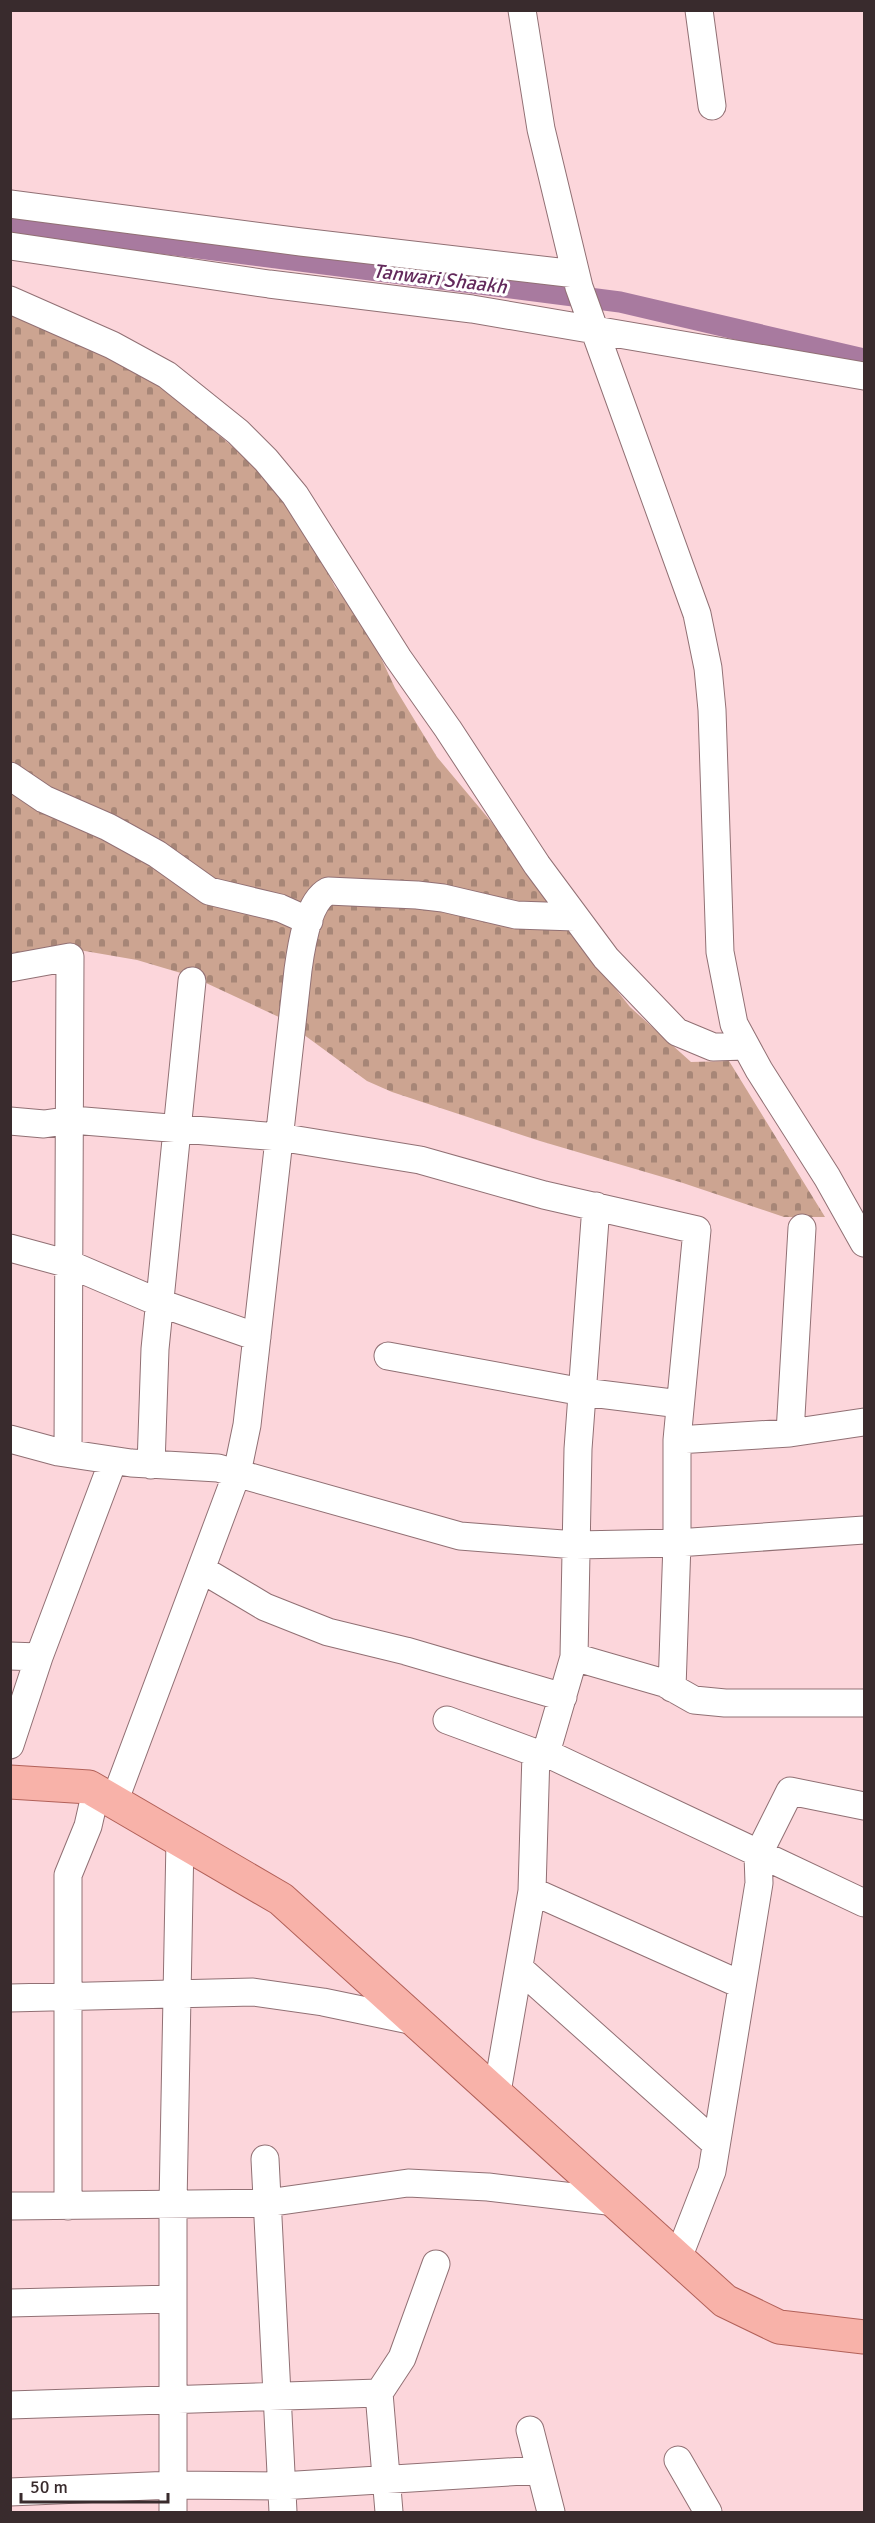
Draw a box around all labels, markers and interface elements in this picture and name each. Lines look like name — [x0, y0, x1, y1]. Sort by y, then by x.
water label: Tanwari Shaakh — [372, 258, 509, 300]
scale bar — [21, 2466, 168, 2504]
text: 50 m — [30, 2476, 68, 2498]

